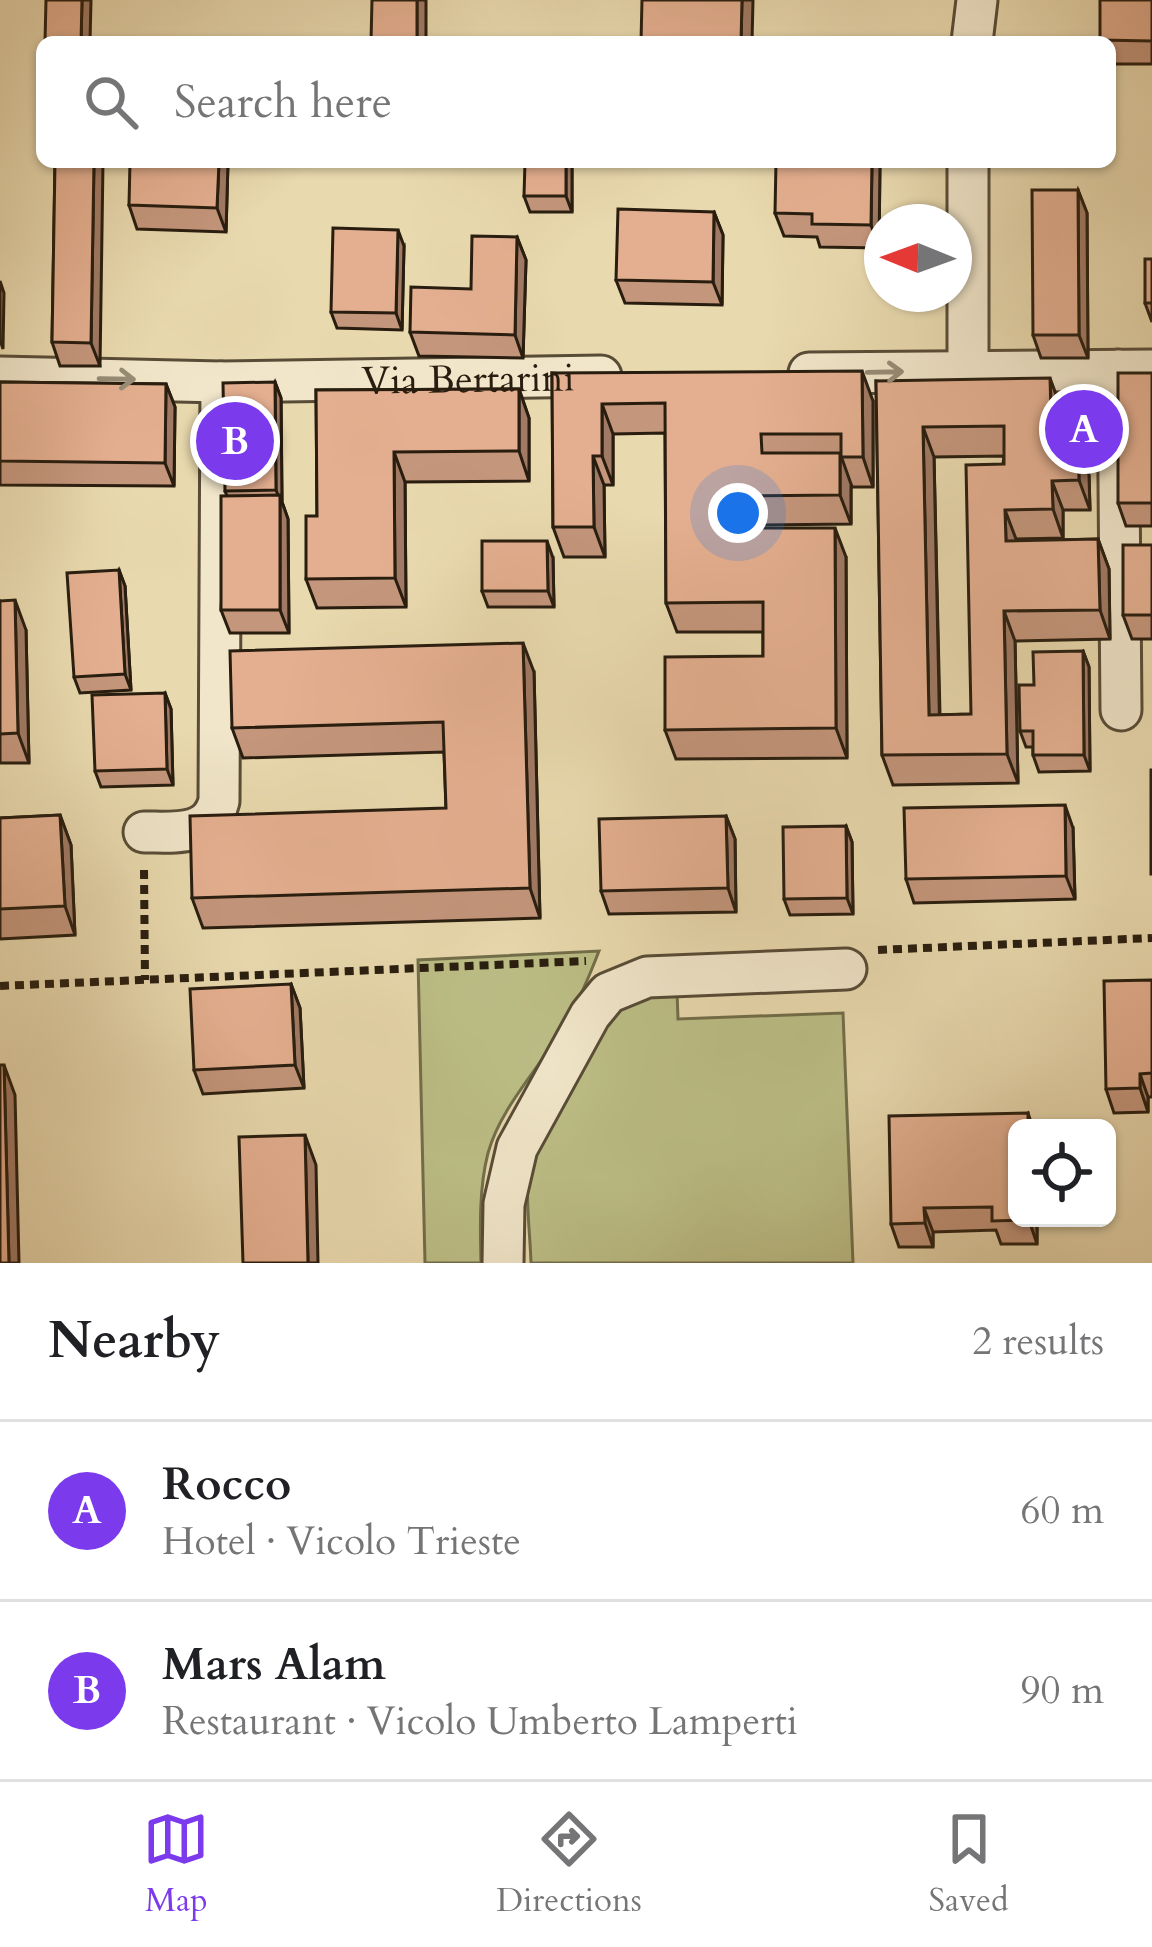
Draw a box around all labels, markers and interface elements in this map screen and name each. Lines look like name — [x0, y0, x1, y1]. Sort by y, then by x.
search box — [36, 36, 1116, 168]
icon: search — [78, 69, 144, 135]
text: Search here — [174, 72, 392, 133]
north arrow — [864, 204, 972, 312]
street label: Via Bertarini — [361, 351, 575, 408]
one-way arrow — [865, 361, 904, 383]
one-way arrow — [97, 368, 136, 391]
pin: A — [1045, 384, 1123, 474]
pin: B — [196, 396, 274, 486]
your location — [708, 483, 768, 543]
map controls — [1008, 1119, 1116, 1227]
button: locate — [1008, 1119, 1116, 1227]
text: Nearby — [48, 1306, 220, 1376]
text: 2 results — [972, 1315, 1104, 1368]
text: Rocco — [162, 1454, 291, 1515]
text: A — [72, 1484, 102, 1537]
text: 60 m — [1021, 1484, 1104, 1537]
text: Hotel · Vicolo Trieste — [162, 1515, 521, 1568]
text: Mars Alam — [162, 1634, 386, 1695]
text: B — [73, 1664, 101, 1717]
text: 90 m — [1021, 1664, 1104, 1717]
text: Restaurant · Vicolo Umberto Lamperti — [162, 1695, 798, 1748]
tab: Map — [143, 1806, 209, 1923]
tab: Directions — [496, 1806, 642, 1923]
tab: Saved — [929, 1806, 1009, 1923]

